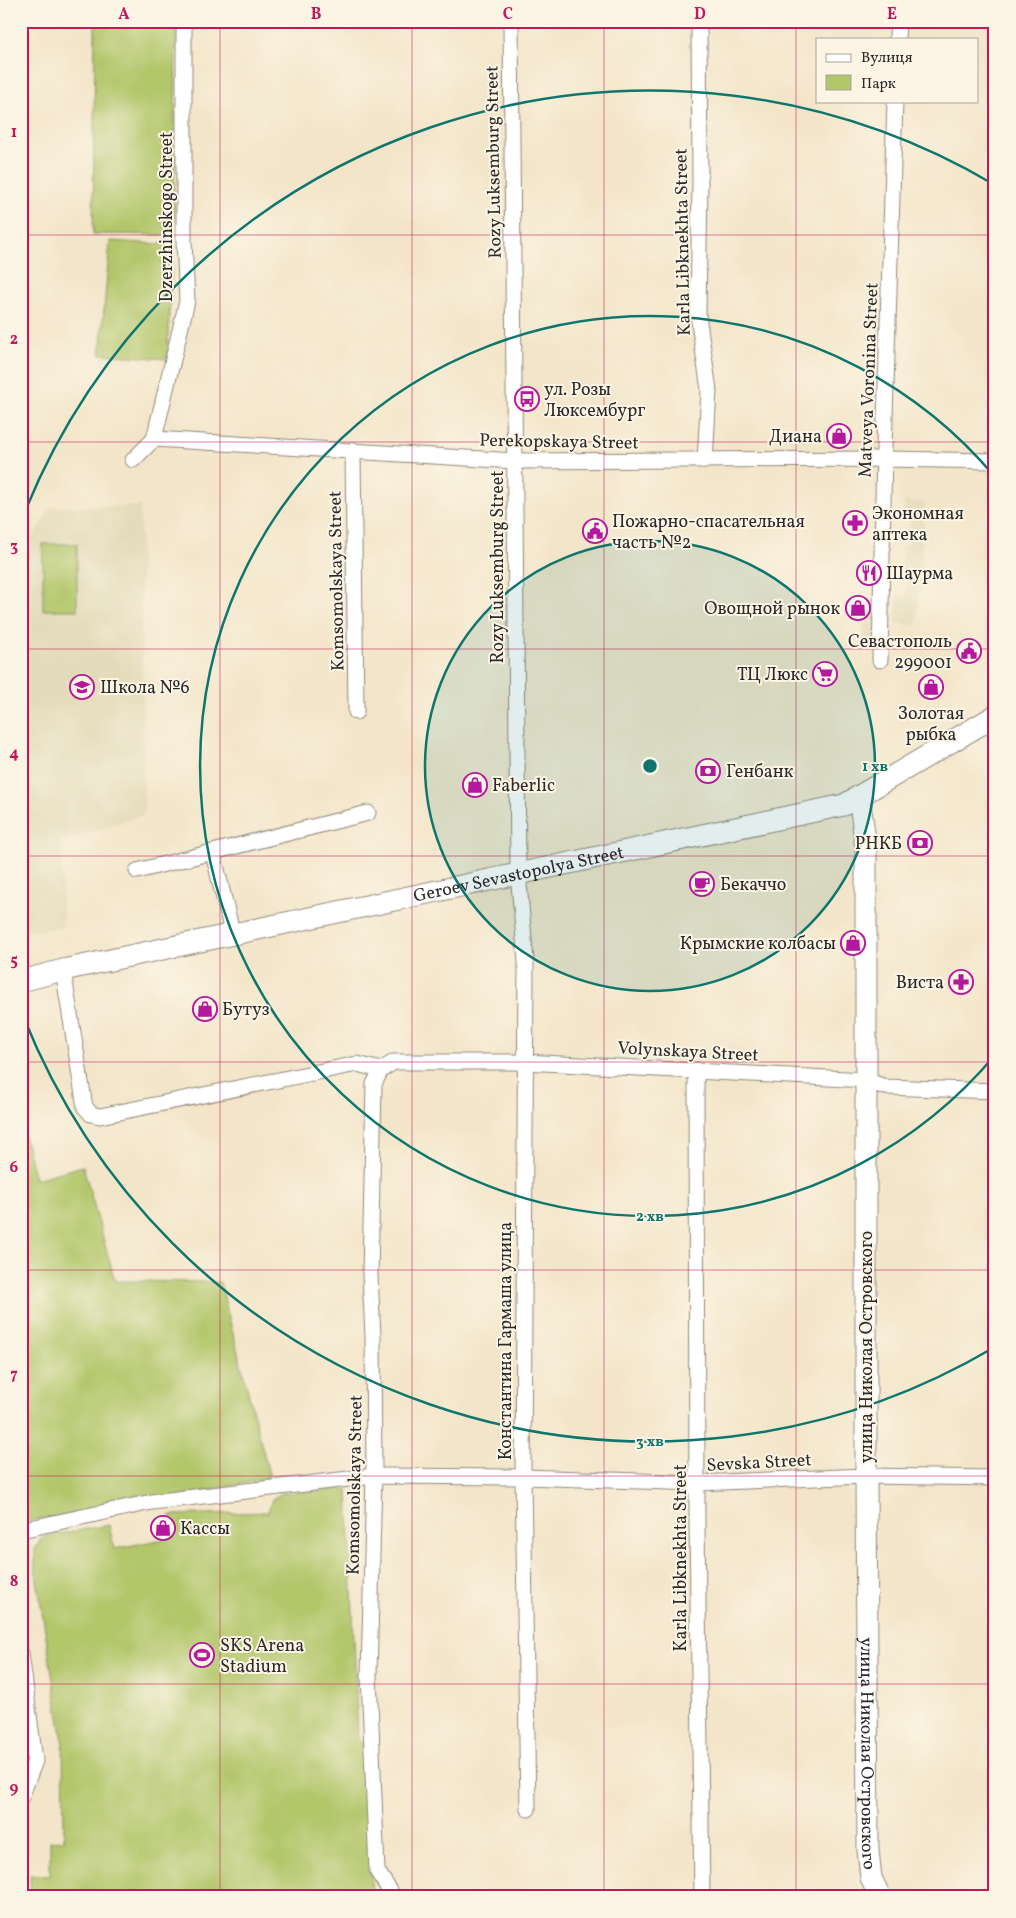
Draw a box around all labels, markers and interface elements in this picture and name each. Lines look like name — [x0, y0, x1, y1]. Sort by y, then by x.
text: A — [118, 4, 130, 26]
text: B — [311, 4, 322, 26]
text: C — [503, 4, 513, 26]
text: D — [694, 4, 706, 26]
text: E — [887, 4, 897, 26]
legend — [816, 38, 978, 102]
text: Вулиця — [861, 48, 913, 69]
street label: Rozy Luksemburg Street — [480, 65, 509, 259]
text: Парк — [861, 74, 896, 95]
text: 1 — [11, 122, 17, 144]
street label: Dzerzhinskogo Street — [155, 132, 180, 302]
street label: Karla Libknekhta Street — [669, 148, 698, 336]
street label: Matveya Voronina Street — [854, 282, 885, 478]
text: 2 — [10, 329, 18, 351]
place label: ул. Розы Люксембург — [544, 378, 645, 424]
bus stop icon: ул. Розы Люксембург — [514, 386, 540, 412]
shop icon: Диана — [826, 423, 852, 449]
place label: Диана — [769, 425, 822, 450]
street label: Perekopskaya Street — [479, 429, 639, 456]
street label: Rozy Luksemburg Street — [486, 470, 511, 664]
street label: Komsomolskaya Street — [323, 491, 352, 671]
place label: Экономная аптека — [872, 502, 964, 548]
place label: Пожарно-спасательная часть №2 — [612, 510, 805, 556]
pharmacy icon: Экономная аптека — [842, 510, 868, 536]
public building icon: Пожарно-спасательная часть №2 — [582, 518, 608, 544]
text: 3 — [10, 536, 18, 558]
restaurant icon: Шаурма — [856, 560, 882, 586]
place label: Шаурма — [886, 562, 953, 587]
shop icon: Овощной рынок — [845, 595, 871, 621]
place label: Овощной рынок — [704, 597, 840, 622]
place label: Севастополь 299001 — [848, 630, 952, 676]
public building icon: Севастополь 299001 — [956, 638, 982, 664]
supermarket icon: ТЦ Люкс — [812, 661, 838, 687]
place label: ТЦ Люкс — [737, 663, 808, 688]
school or university icon: Школа №6 — [69, 674, 95, 700]
shop icon: Золотая рыбка — [918, 674, 944, 700]
place label: Школа №6 — [100, 676, 190, 701]
place label: Золотая рыбка — [898, 702, 964, 748]
text: 4 — [9, 743, 19, 765]
centre of rings — [641, 757, 659, 775]
text: 1 хв — [862, 757, 888, 778]
bank icon: Генбанк — [695, 758, 721, 784]
place label: Генбанк — [726, 760, 794, 785]
shop icon: Faberlic — [462, 772, 488, 798]
place label: Faberlic — [492, 774, 555, 799]
bank icon: РНКБ — [907, 830, 933, 856]
place label: РНКБ — [855, 832, 902, 857]
street label: Geroev Sevastopolya Street — [411, 841, 626, 910]
cafe icon: Бекаччо — [689, 871, 715, 897]
place label: Бекаччо — [720, 873, 786, 898]
shop icon: Крымские колбасы — [840, 930, 866, 956]
place label: Крымские колбасы — [680, 932, 836, 957]
text: 5 — [10, 950, 18, 972]
pharmacy icon: Виста — [948, 969, 974, 995]
place label: Виста — [896, 971, 944, 996]
shop icon: Бутуз — [192, 996, 218, 1022]
place label: Бутуз — [222, 998, 270, 1023]
street label: Volynskaya Street — [617, 1036, 759, 1069]
text: 6 — [10, 1157, 19, 1179]
text: 2 хв — [636, 1207, 664, 1228]
street label: Константина Гармаша улица — [494, 1222, 519, 1460]
street label: улица Николая Островского — [855, 1231, 880, 1463]
text: 7 — [10, 1364, 18, 1386]
street label: Komsomolskaya Street — [341, 1395, 370, 1575]
text: 3 хв — [636, 1432, 664, 1453]
street label: Sevska Street — [706, 1448, 812, 1479]
street label: Karla Libknekhta Street — [669, 1464, 694, 1652]
shop icon: Кассы — [150, 1515, 176, 1541]
place label: Кассы — [180, 1517, 230, 1542]
text: 8 — [10, 1571, 18, 1593]
place label: SKS Arena Stadium — [220, 1634, 304, 1680]
street label: улица Николая Островского — [853, 1637, 881, 1871]
sports icon: SKS Arena Stadium — [189, 1642, 215, 1668]
text: 9 — [10, 1778, 19, 1800]

